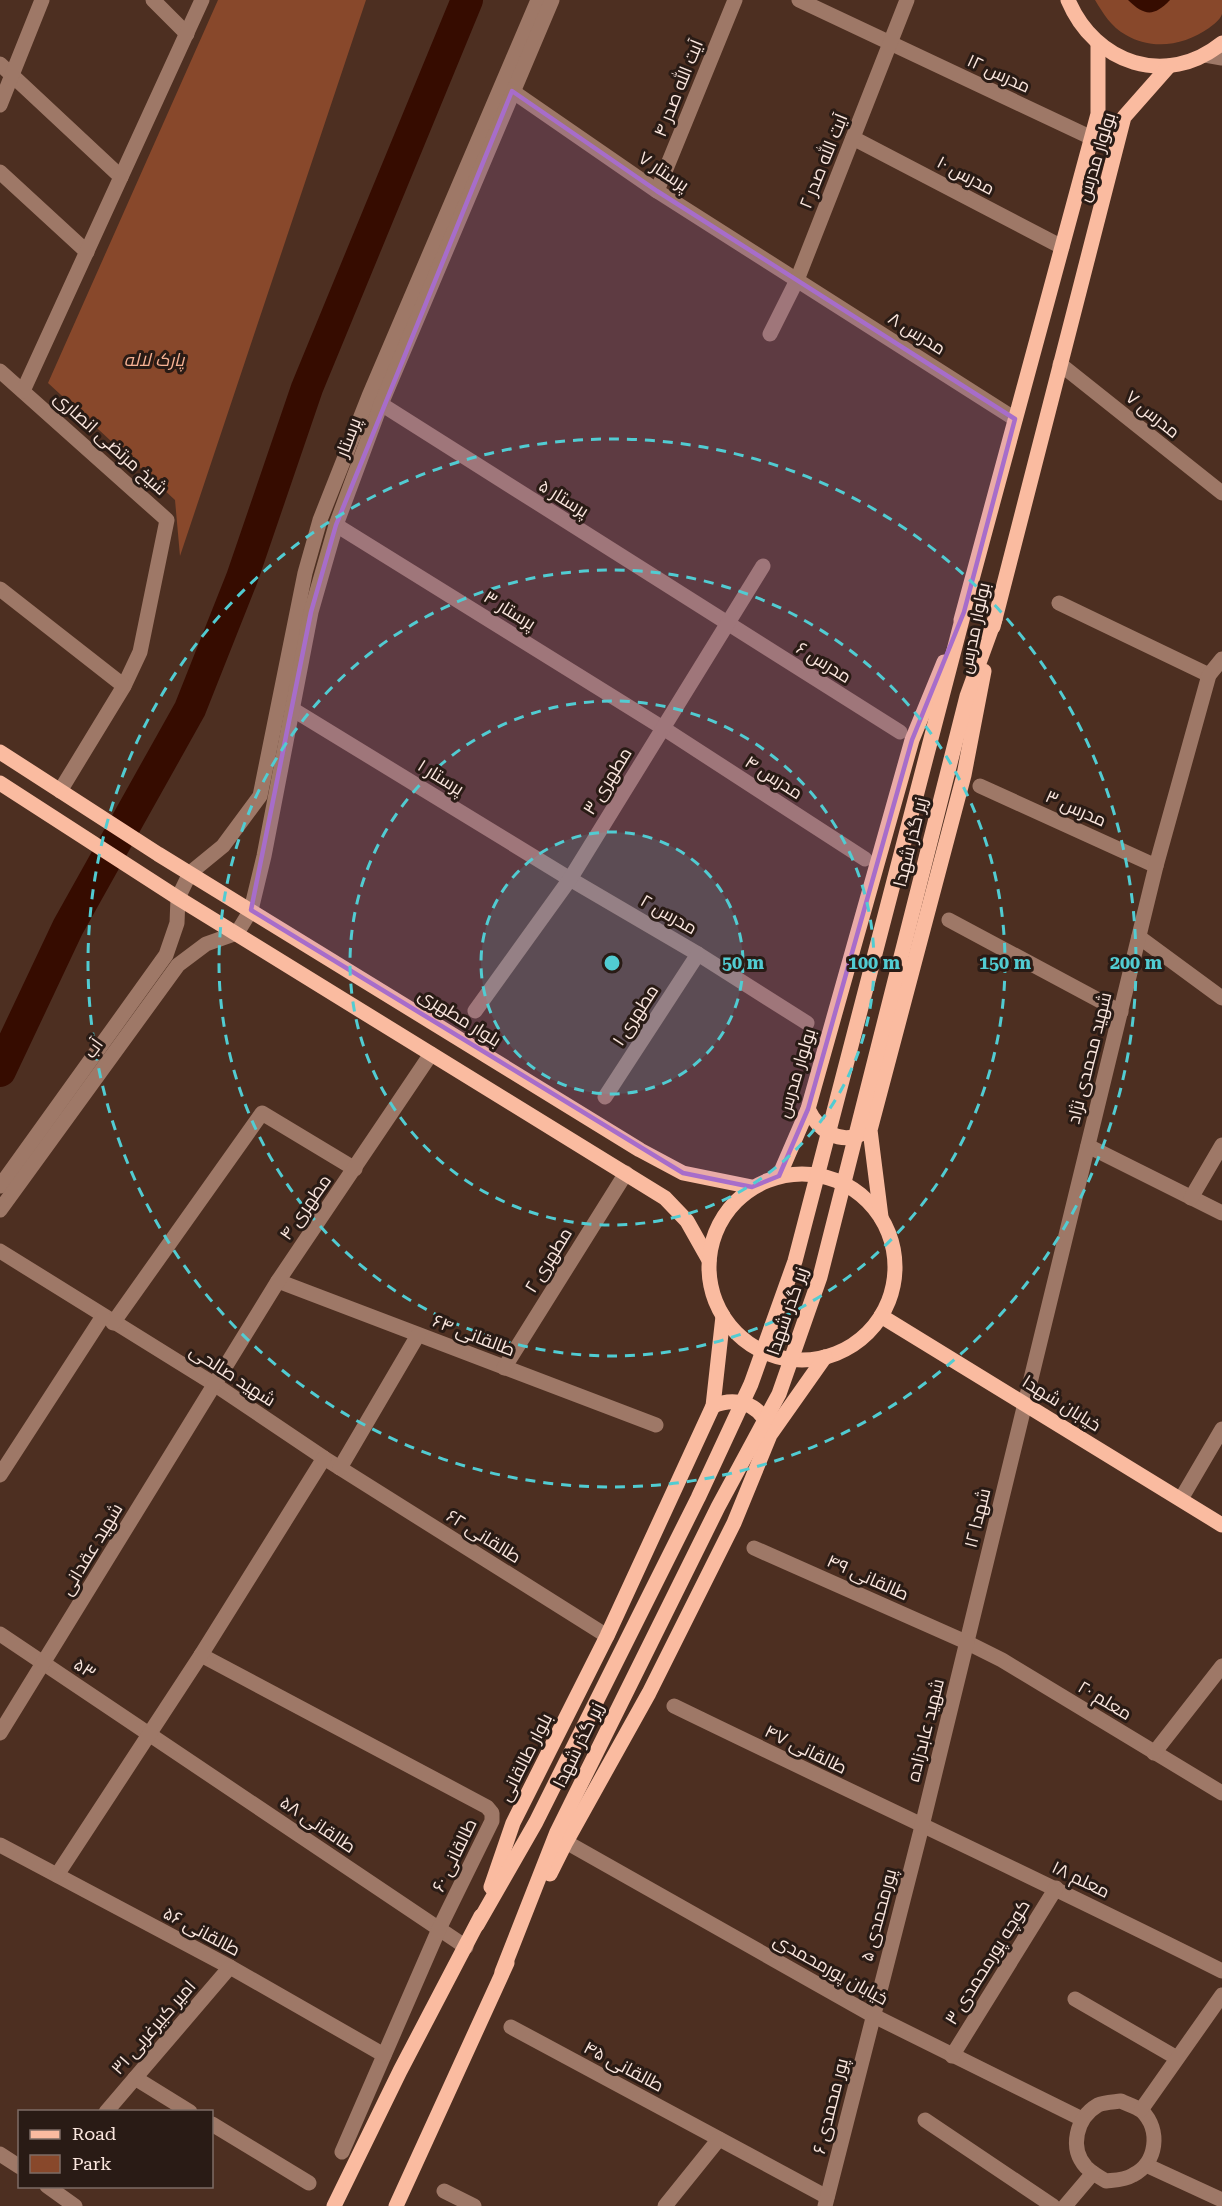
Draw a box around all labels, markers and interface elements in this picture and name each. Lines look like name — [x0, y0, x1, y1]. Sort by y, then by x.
street label: آیت الله صدر ۴ — [648, 36, 708, 140]
street label: مدرس ۱۲ — [964, 49, 1034, 98]
street label: آیت الله صدر ۲ — [794, 110, 853, 212]
street label: بولوار مدرس — [1072, 110, 1121, 205]
street label: پرستار ۷ — [634, 147, 693, 197]
street label: مدرس ۱۰ — [933, 151, 998, 200]
street label: مدرس ۸ — [884, 307, 949, 360]
park label: پارک لاله — [124, 349, 185, 372]
street label: مدرس ۷ — [1121, 386, 1184, 443]
street label: شیخ مرتضی انصاری — [49, 387, 172, 501]
street label: پرستار — [331, 414, 367, 461]
street label: پرستار ۵ — [534, 475, 593, 523]
street label: بولوار مدرس — [954, 581, 995, 676]
street label: پرستار ۳ — [479, 586, 540, 636]
street label: مدرس ۶ — [792, 637, 855, 688]
street label: مطهری ۳ — [578, 744, 637, 819]
street label: مدرس ۴ — [741, 751, 807, 804]
street label: پرستار ۱ — [413, 755, 468, 801]
street label: مدرس ۳ — [1042, 785, 1110, 832]
street label: زیر گذر شهدا — [889, 795, 932, 889]
street label: مدرس ۲ — [636, 889, 701, 939]
text: 50 m — [722, 952, 765, 973]
text: 100 m — [848, 952, 901, 973]
text: 150 m — [979, 952, 1032, 973]
text: 200 m — [1110, 952, 1163, 973]
centre of rings — [602, 953, 622, 973]
street label: مطهری ۱ — [608, 981, 663, 1050]
street label: بلوار مطهری — [414, 983, 505, 1051]
street label: شهید محمدی نژاد — [1062, 990, 1116, 1126]
street label: بولوار مدرس — [772, 1026, 821, 1121]
street label: آب — [79, 1034, 107, 1062]
street label: مطهری ۴ — [275, 1170, 336, 1244]
street label: مطهری ۲ — [520, 1224, 577, 1297]
street label: زیر گذر شهدا — [762, 1264, 813, 1358]
street label: طالقانی ۶۴ — [430, 1310, 518, 1361]
street label: شهید صالحی — [186, 1339, 280, 1411]
street label: خیابان شهدا — [1018, 1371, 1105, 1436]
street label: ۱۲ شهدا — [959, 1486, 996, 1550]
street label: شهید عقدانی — [55, 1499, 128, 1599]
street label: طالقانی ۶۲ — [442, 1505, 525, 1568]
street label: طالقانی ۴۹ — [824, 1550, 912, 1605]
street label: ۵۳ — [70, 1653, 100, 1683]
street label: شهید عابدزاده — [902, 1676, 949, 1784]
street label: معلم ۲۰ — [1073, 1676, 1136, 1726]
street label: زیر گذر شهدا — [548, 1699, 608, 1791]
street label: بلوار طالقانی — [494, 1709, 557, 1805]
street label: طالقانی ۴۷ — [761, 1720, 851, 1779]
street label: طالقانی ۵۸ — [276, 1791, 360, 1858]
street label: طالقانی ۶۰ — [427, 1815, 482, 1895]
street label: معلم ۱۸ — [1048, 1856, 1113, 1904]
street label: پورمحمدی ۵ — [856, 1866, 902, 1964]
street label: کوچه پورمحمدی ۳ — [940, 1896, 1036, 2030]
street label: طالقانی ۵۶ — [159, 1902, 244, 1961]
street label: خیابان پورمحمدی — [769, 1929, 892, 2011]
street label: امیر کبیرغربی ۳۱ — [106, 1976, 200, 2079]
street label: طالقانی ۴۵ — [580, 2036, 668, 2097]
street label: پور محمدی ۶ — [808, 2056, 854, 2157]
legend — [18, 2110, 213, 2188]
text: Road — [72, 2123, 117, 2144]
text: Park — [72, 2153, 112, 2174]

